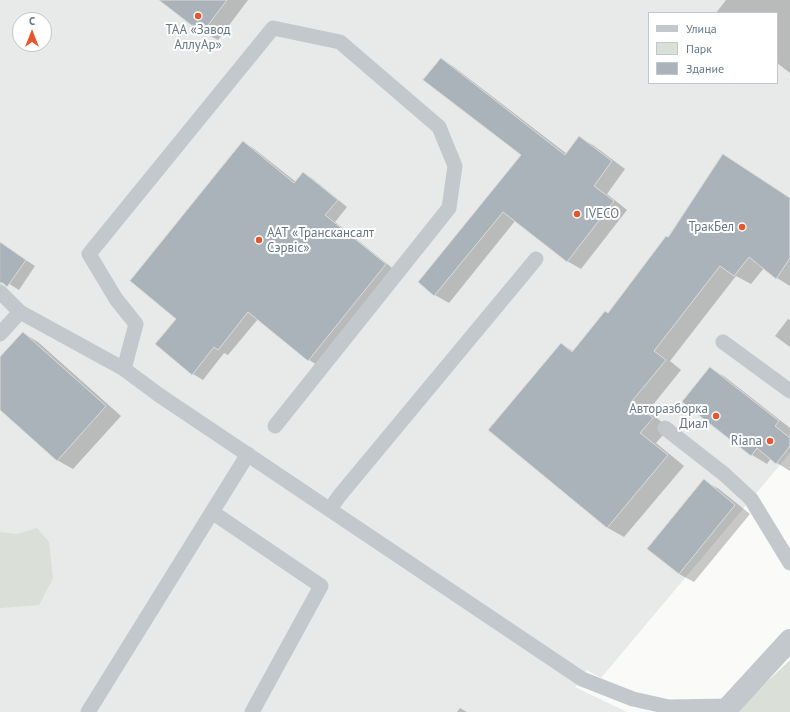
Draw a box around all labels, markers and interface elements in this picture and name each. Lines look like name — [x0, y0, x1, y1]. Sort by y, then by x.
marker: ТАА «Завод АллуАр» — [193, 11, 203, 21]
north arrow — [12, 12, 52, 52]
legend — [648, 12, 778, 84]
text: С — [29, 14, 35, 28]
text: Улица — [686, 21, 717, 36]
place label: ТАА «Завод АллуАр» — [165, 22, 231, 53]
text: Парк — [686, 41, 712, 56]
text: Здание — [686, 61, 724, 76]
place label: IVECO — [585, 206, 619, 222]
marker: IVECO — [572, 209, 582, 219]
place label: ТракБел — [689, 219, 734, 235]
marker: ТракБел — [737, 222, 747, 232]
place label: ААТ «Транскансалт Сэрвіс» — [267, 225, 374, 256]
marker: ААТ «Транскансалт Сэрвіс» — [254, 235, 264, 245]
place label: Авторазборка Диал — [629, 401, 708, 432]
marker: Авторазборка Диал — [711, 411, 721, 421]
place label: Riana — [731, 433, 762, 449]
marker: Riana — [765, 436, 775, 446]

